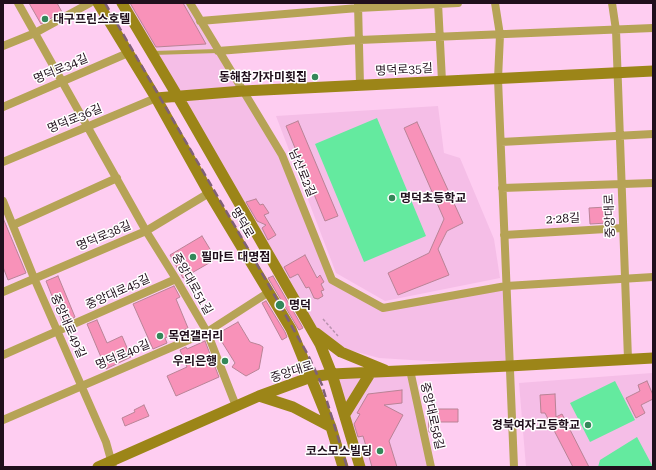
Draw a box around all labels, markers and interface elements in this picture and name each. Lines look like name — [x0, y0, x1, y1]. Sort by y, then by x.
place label: 대구프린스호텔 — [53, 12, 130, 26]
marker: 대구프린스호텔 — [40, 14, 50, 24]
street label: 명덕로34길 — [32, 51, 90, 87]
street label: 명덕로35길 — [375, 61, 433, 79]
place label: 동해참가자미횟집 — [219, 70, 307, 84]
marker: 동해참가자미횟집 — [310, 72, 320, 82]
street label: 명덕로36길 — [46, 102, 104, 136]
street label: 남산로2길 — [285, 147, 319, 199]
place label: 명덕초등학교 — [400, 191, 466, 205]
marker: 명덕초등학교 — [387, 193, 397, 203]
street label: 중앙대로 — [602, 194, 618, 238]
street label: 명덕로 — [227, 205, 257, 241]
street label: 2·28길 — [546, 211, 580, 227]
street label: 명덕로38길 — [75, 218, 133, 254]
place label: 필마트 대명점 — [201, 250, 270, 264]
street label: 중앙대로51길 — [169, 251, 215, 317]
marker: 필마트 대명점 — [188, 252, 198, 262]
street label: 중앙대로45길 — [84, 271, 152, 313]
street label: 중앙대로49길 — [47, 292, 89, 360]
place label: 명덕 — [289, 298, 311, 312]
marker: 명덕 — [274, 299, 286, 311]
place label: 목연갤러리 — [168, 329, 223, 343]
marker: 목연갤러리 — [155, 331, 165, 341]
street label: 명덕로40길 — [94, 337, 152, 373]
place label: 우리은행 — [173, 354, 217, 368]
marker: 우리은행 — [220, 356, 230, 366]
street label: 중앙대로 — [269, 358, 315, 386]
street label: 중앙대로58길 — [417, 381, 447, 451]
place label: 경북여자고등학교 — [492, 418, 580, 432]
marker: 경북여자고등학교 — [583, 420, 593, 430]
place label: 코스모스빌딩 — [306, 444, 372, 458]
marker: 코스모스빌딩 — [375, 446, 385, 456]

